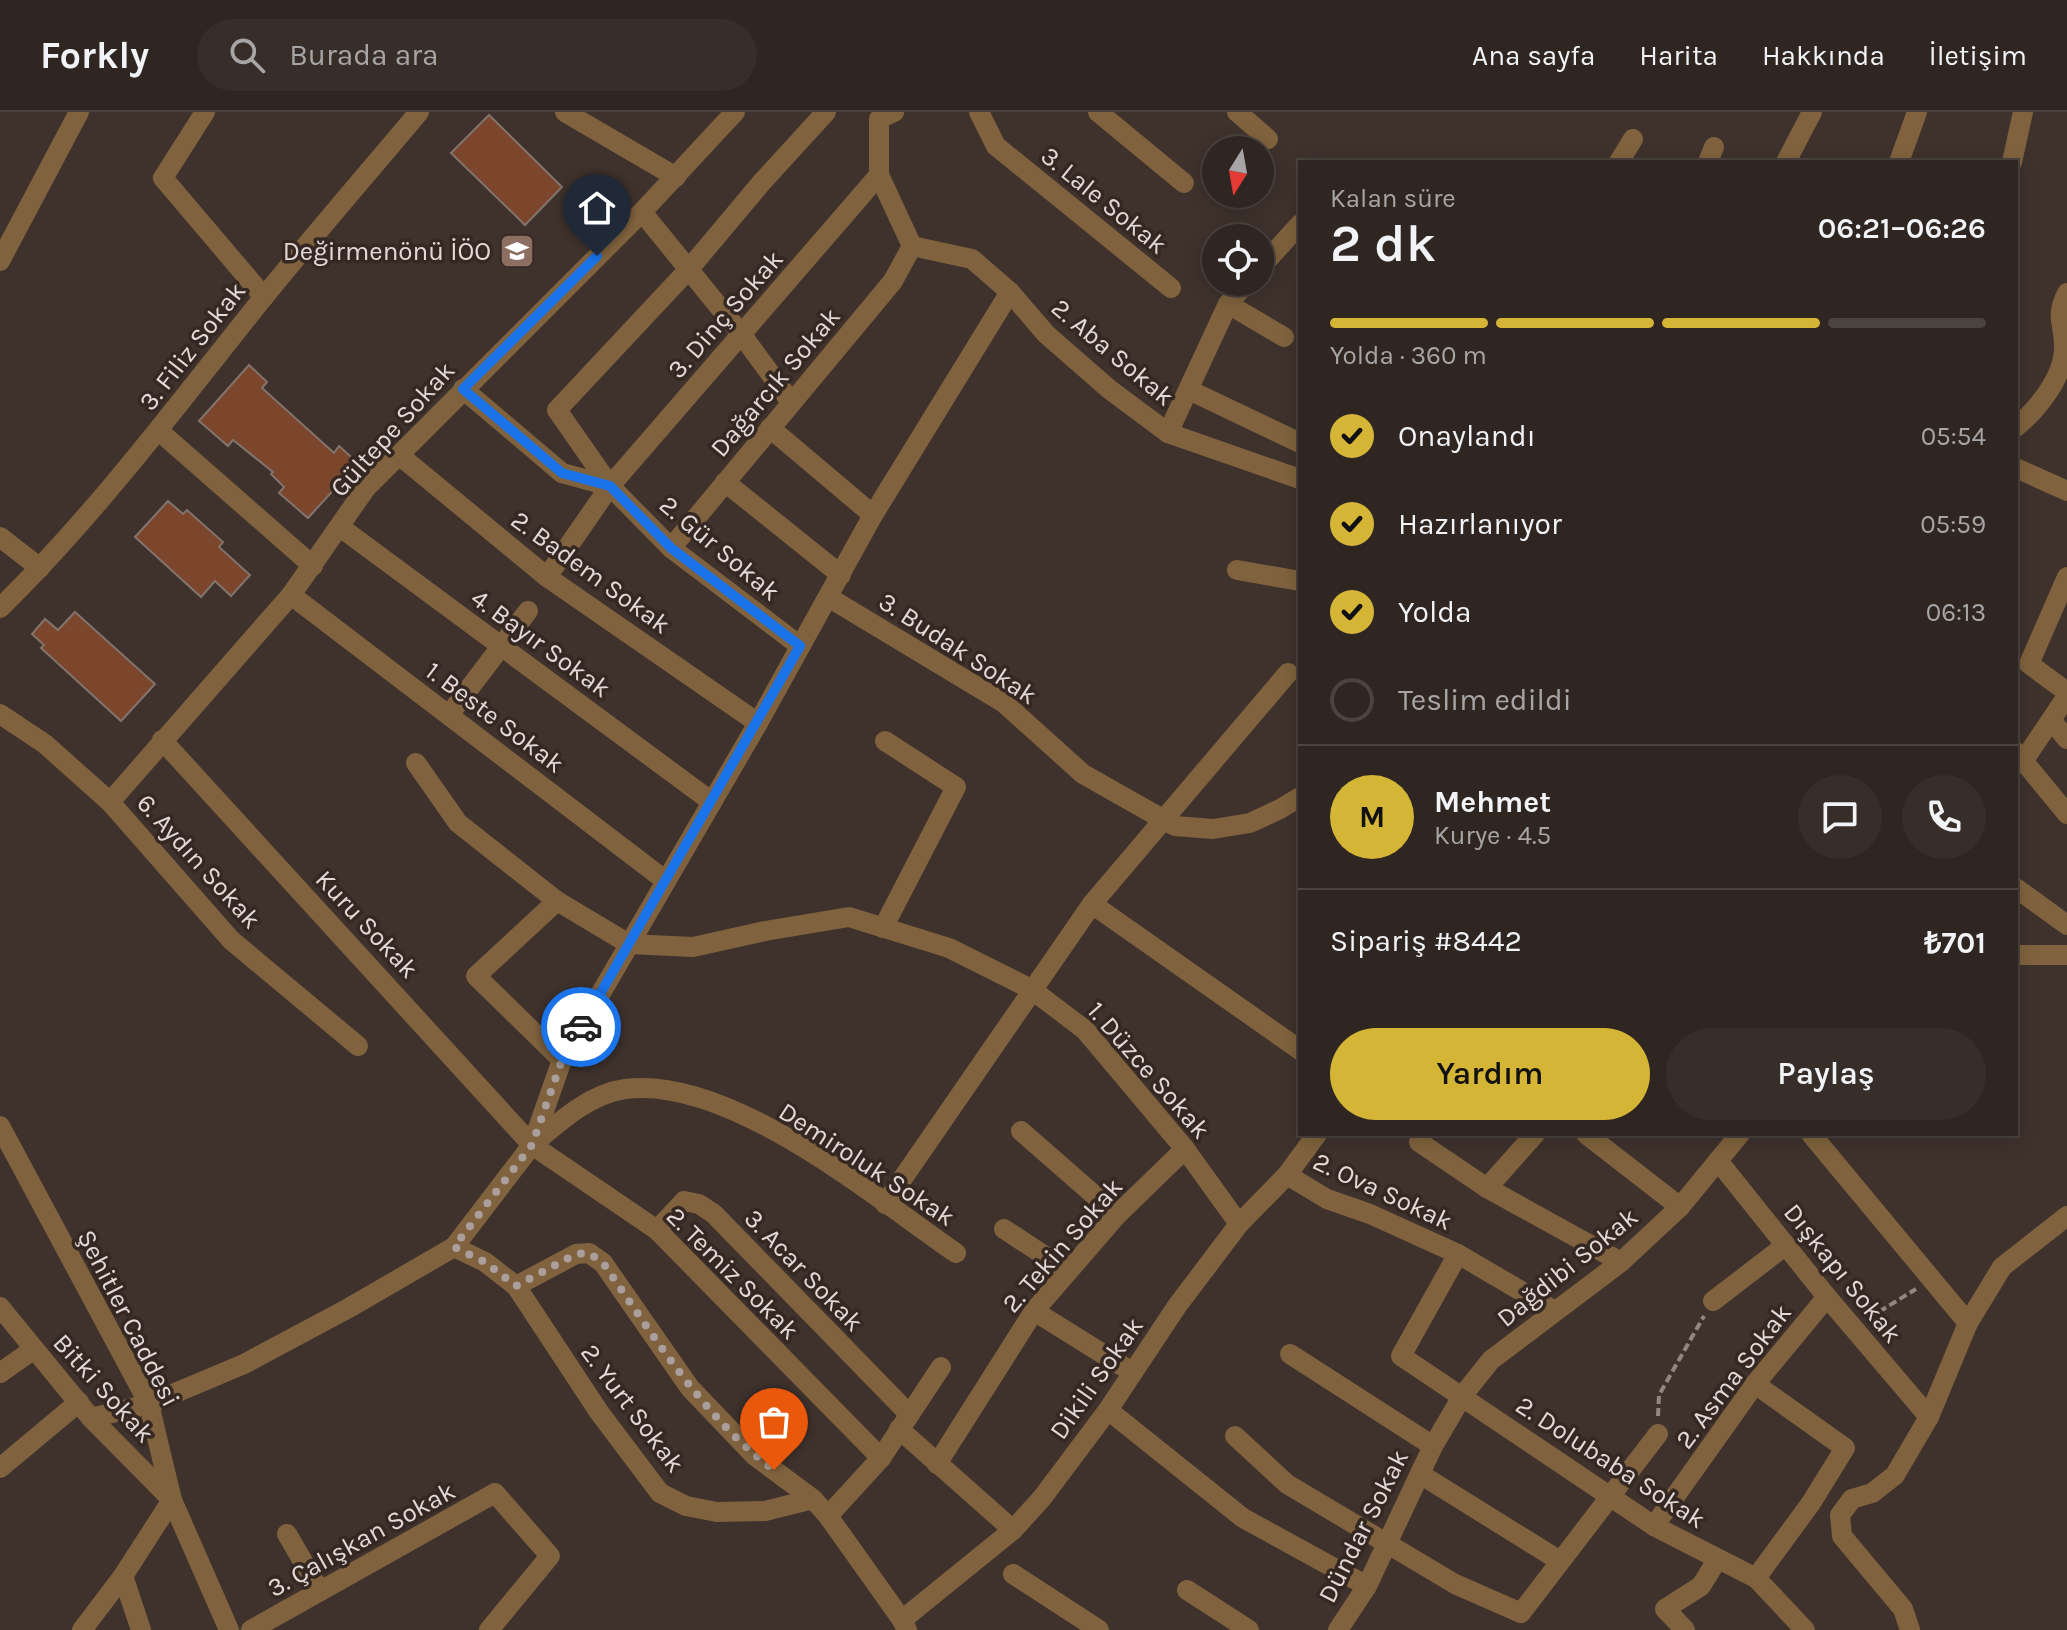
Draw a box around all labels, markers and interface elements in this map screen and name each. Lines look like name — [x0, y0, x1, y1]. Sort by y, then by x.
search box — [197, 19, 757, 91]
text: Forkly — [40, 33, 149, 78]
icon: search — [225, 33, 269, 77]
text: Burada ara — [289, 37, 439, 73]
text: Ana sayfa — [1472, 39, 1595, 72]
text: Harita — [1639, 39, 1718, 72]
text: Hakkında — [1762, 39, 1885, 72]
text: İletişim — [1929, 39, 2027, 72]
north arrow — [1202, 136, 1274, 208]
map controls — [1202, 136, 1274, 296]
street label: 3. Lale Sokak — [1034, 140, 1173, 261]
pin — [563, 174, 631, 256]
text: Kalan süre — [1330, 183, 1456, 214]
icon: home — [575, 186, 619, 230]
text: 06:21–06:26 — [1818, 210, 1986, 246]
text: 2 dk — [1330, 213, 1436, 274]
button: locate — [1202, 224, 1274, 296]
school or university icon: Değirmenönü İÖO — [498, 232, 536, 270]
place label: Değirmenönü İÖO — [283, 236, 491, 267]
street label: 3. Dinç Sokak — [661, 244, 790, 385]
street label: 3. Filiz Sokak — [133, 276, 252, 417]
street label: 2. Aba Sokak — [1045, 292, 1180, 413]
street label: Dağarcık Sokak — [704, 301, 847, 463]
text: Yolda · 360 m — [1330, 340, 1487, 371]
street label: Gültepe Sokak — [324, 355, 461, 503]
icon: check — [1330, 414, 1374, 458]
text: Onaylandı — [1398, 418, 1536, 454]
text: 05:54 — [1921, 421, 1986, 452]
street label: 2. Gür Sokak — [653, 489, 786, 608]
icon: check — [1330, 502, 1374, 546]
street label: 2. Badem Sokak — [505, 504, 676, 641]
text: Hazırlanıyor — [1398, 506, 1562, 542]
text: 05:59 — [1920, 509, 1986, 540]
street label: 4. Bayır Sokak — [465, 582, 616, 704]
street label: 3. Budak Sokak — [873, 586, 1043, 711]
icon: check — [1330, 590, 1374, 634]
text: Yolda — [1398, 594, 1472, 630]
text: 06:13 — [1926, 597, 1986, 628]
street label: 1. Beste Sokak — [419, 655, 570, 780]
text: Teslim edildi — [1398, 682, 1572, 718]
button: chat — [1798, 775, 1882, 859]
button: phone — [1902, 775, 1986, 859]
text: Mehmet — [1434, 784, 1551, 820]
street label: 6. Aydın Sokak — [130, 788, 267, 935]
text: M — [1359, 799, 1385, 835]
text: Kurye · 4.5 — [1434, 820, 1551, 851]
street label: Kuru Sokak — [309, 864, 424, 985]
text: Sipariş #8442 — [1330, 923, 1522, 959]
text: ₺701 — [1924, 925, 1986, 961]
courier — [541, 987, 621, 1067]
street label: 1. Düzce Sokak — [1081, 996, 1216, 1145]
icon: car — [559, 1005, 603, 1049]
button: Yardım — [1330, 1028, 1650, 1120]
button: Paylaş — [1666, 1028, 1986, 1120]
street label: Demiroluk Sokak — [773, 1096, 961, 1233]
street label: 2. Ova Sokak — [1308, 1146, 1457, 1237]
street label: 2. Tekin Sokak — [996, 1172, 1129, 1319]
street label: Dışkapı Sokak — [1777, 1197, 1908, 1349]
street label: 2. Temiz Sokak — [660, 1201, 805, 1346]
street label: Dağdibi Sokak — [1491, 1201, 1644, 1334]
street label: 3. Acar Sokak — [738, 1203, 870, 1338]
street label: Şehitler Caddesi — [71, 1225, 186, 1412]
street label: 2. Asma Sokak — [1669, 1298, 1798, 1455]
street label: Dikili Sokak — [1043, 1311, 1150, 1445]
street label: Bitki Sokak — [47, 1327, 161, 1449]
street label: 2. Yurt Sokak — [574, 1338, 691, 1479]
pin — [740, 1388, 808, 1470]
street label: 2. Dolubaba Sokak — [1510, 1390, 1711, 1535]
icon: bag — [752, 1400, 796, 1444]
street label: Dündar Sokak — [1312, 1445, 1415, 1608]
street label: 3. Çalışkan Sokak — [262, 1475, 460, 1604]

